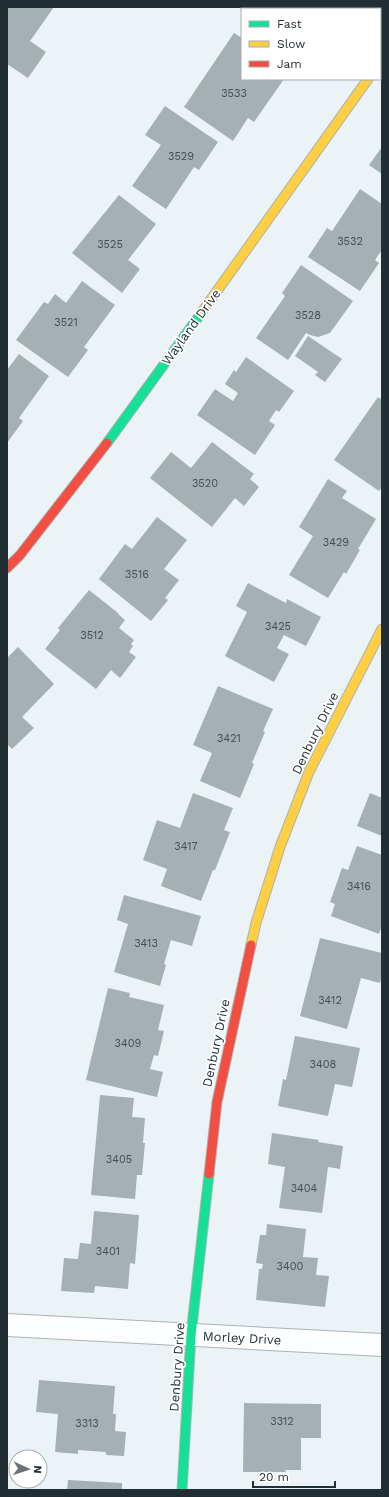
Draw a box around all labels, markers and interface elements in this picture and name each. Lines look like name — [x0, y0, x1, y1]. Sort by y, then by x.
legend — [241, 8, 381, 80]
text: Fast — [277, 17, 302, 31]
text: Slow — [277, 37, 305, 51]
text: Jam — [277, 57, 302, 71]
house number: 3533 — [221, 87, 247, 100]
house number: 3529 — [168, 150, 194, 163]
house number: 3532 — [337, 235, 363, 248]
house number: 3525 — [97, 238, 123, 251]
street label: Wayland Drive — [158, 286, 224, 368]
house number: 3528 — [295, 309, 321, 322]
house number: 3521 — [54, 316, 78, 329]
house number: 3520 — [192, 477, 218, 490]
house number: 3429 — [323, 536, 349, 549]
house number: 3516 — [125, 568, 149, 581]
house number: 3425 — [265, 620, 291, 633]
house number: 3512 — [80, 629, 104, 642]
street label: Denbury Drive — [289, 689, 341, 777]
house number: 3421 — [217, 732, 241, 745]
house number: 3417 — [174, 840, 198, 853]
house number: 3416 — [347, 880, 371, 893]
house number: 3413 — [134, 937, 158, 950]
house number: 3412 — [318, 994, 342, 1007]
street label: Denbury Drive — [199, 998, 233, 1088]
house number: 3409 — [115, 1037, 142, 1050]
house number: 3408 — [310, 1058, 337, 1071]
house number: 3405 — [106, 1153, 132, 1166]
house number: 3404 — [291, 1182, 318, 1195]
house number: 3401 — [96, 1245, 120, 1258]
house number: 3400 — [277, 1260, 304, 1273]
street label: Denbury Drive — [166, 1322, 188, 1412]
street label: Morley Drive — [202, 1328, 282, 1348]
house number: 3312 — [270, 1415, 294, 1428]
house number: 3313 — [75, 1417, 99, 1430]
north arrow — [8, 1449, 48, 1489]
scale bar — [253, 1463, 335, 1489]
text: N — [31, 1465, 44, 1474]
text: 20 m — [259, 1470, 289, 1484]

